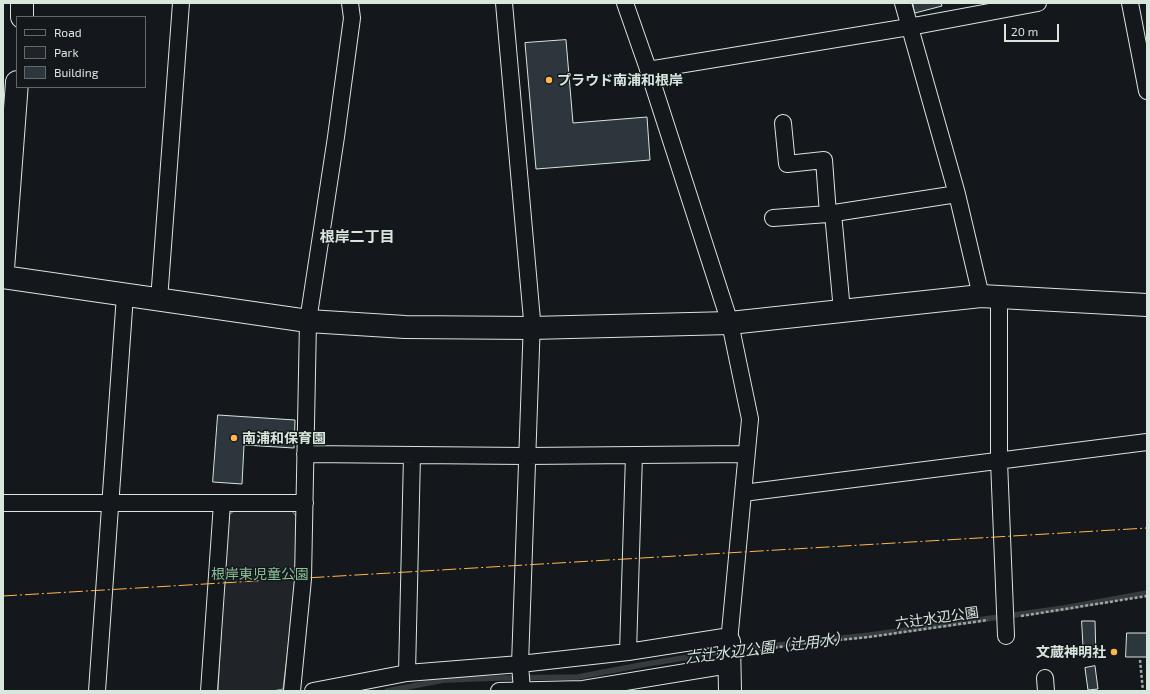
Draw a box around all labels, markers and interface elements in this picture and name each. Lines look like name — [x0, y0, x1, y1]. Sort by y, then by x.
legend — [16, 16, 146, 88]
scale bar — [1006, 16, 1061, 42]
text: 20 m — [1011, 24, 1038, 38]
text: Road — [54, 25, 82, 39]
text: Park — [54, 45, 79, 59]
text: Building — [54, 65, 98, 79]
place label: プラウド南浦和根岸 — [557, 72, 683, 88]
marker: プラウド南浦和根岸 — [544, 75, 554, 85]
district label: 根岸二丁目 — [320, 228, 394, 246]
place label: 南浦和保育園 — [242, 430, 326, 446]
marker: 南浦和保育園 — [229, 433, 239, 443]
park label: 根岸東児童公園 — [211, 566, 309, 582]
street label: 六辻水辺公園 — [894, 604, 980, 632]
water label: 六辻水辺公園（辻用水） — [684, 629, 850, 667]
place label: 文蔵神明社 — [1036, 644, 1106, 660]
marker: 文蔵神明社 — [1109, 647, 1119, 657]

